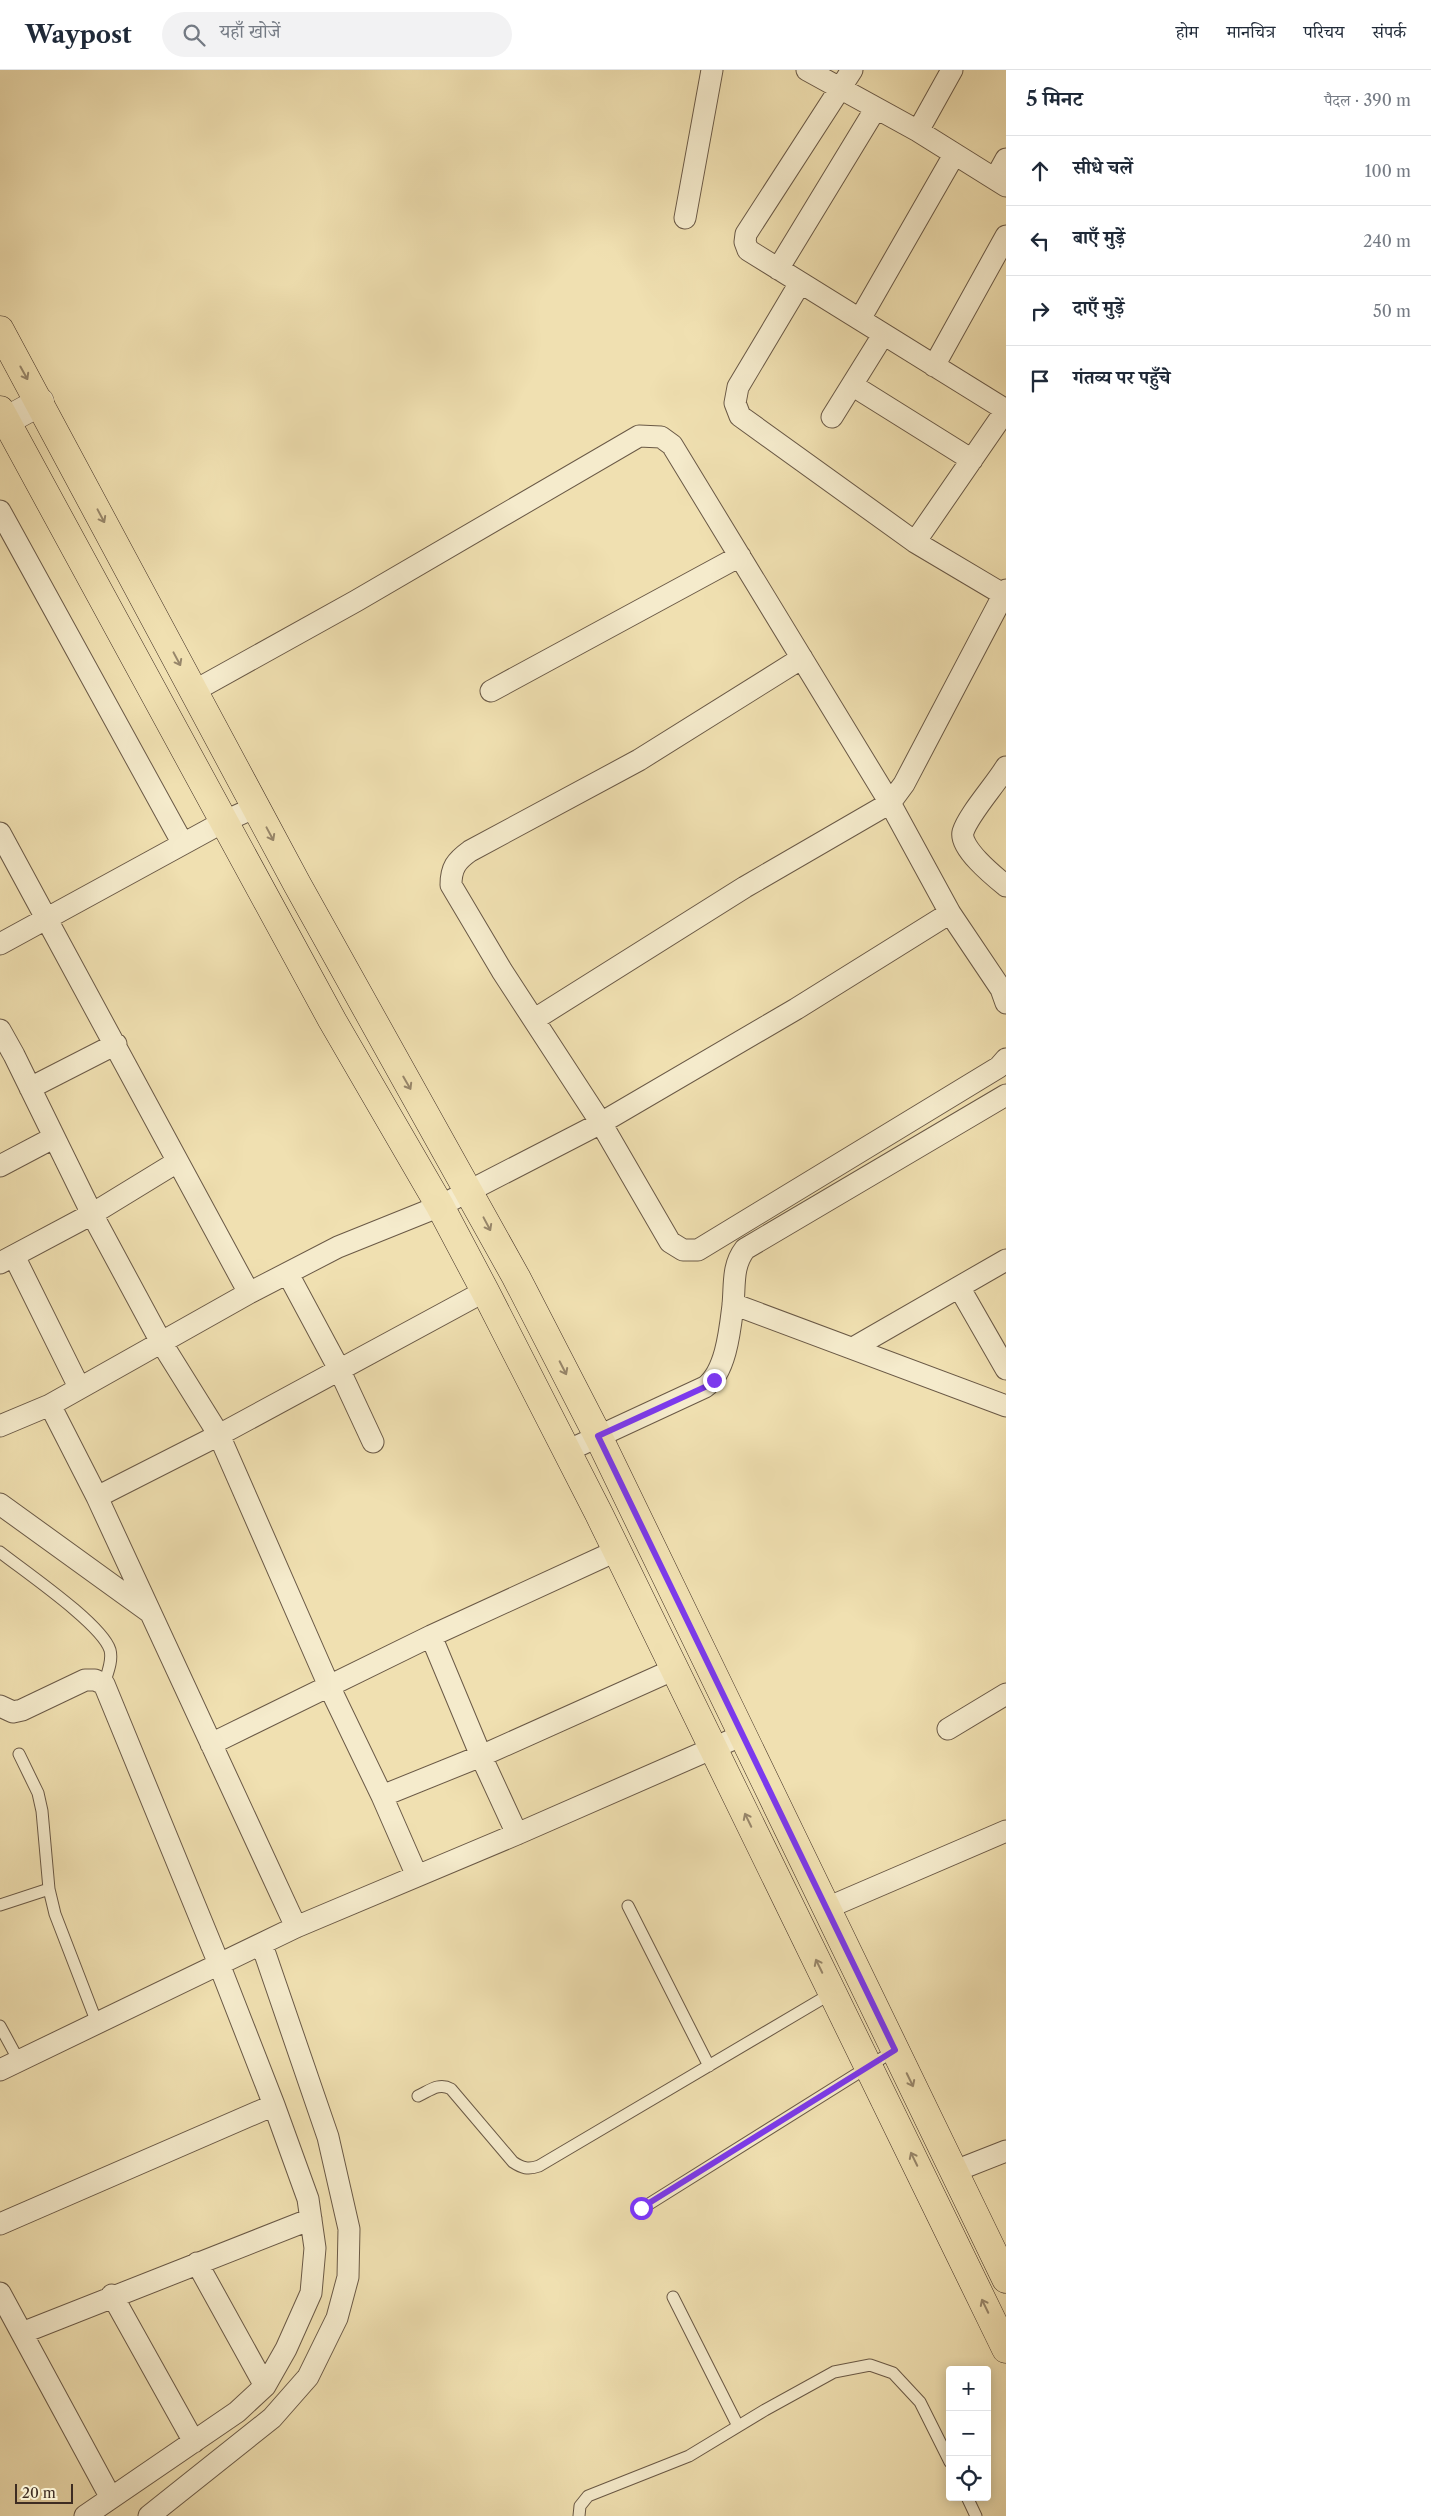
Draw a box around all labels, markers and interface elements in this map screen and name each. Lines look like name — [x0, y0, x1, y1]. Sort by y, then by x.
search box — [162, 12, 512, 57]
text: Waypost — [25, 20, 132, 49]
text: यहाँ खोजें — [220, 20, 280, 43]
icon: search — [180, 21, 208, 49]
text: होम — [1176, 21, 1199, 43]
text: मानचित्र — [1227, 21, 1275, 43]
text: परिचय — [1303, 21, 1344, 43]
text: संपर्क — [1372, 21, 1406, 43]
text: 5 मिनट — [1026, 86, 1083, 111]
text: पैदल · 390 m — [1324, 90, 1411, 110]
text: सीधे चलें — [1073, 156, 1133, 179]
icon: ahead — [1026, 157, 1054, 185]
text: 100 m — [1365, 161, 1411, 181]
text: बाएँ मुड़ें — [1073, 226, 1125, 249]
icon: left — [1026, 227, 1054, 255]
text: 240 m — [1363, 231, 1411, 251]
text: दाएँ मुड़ें — [1073, 296, 1124, 319]
icon: right — [1026, 297, 1054, 325]
text: 50 m — [1373, 301, 1411, 321]
one-way arrow — [19, 365, 29, 380]
text: गंतव्य पर पहुँचे — [1073, 366, 1170, 389]
icon: arrive — [1026, 367, 1054, 395]
one-way arrow — [97, 508, 106, 523]
one-way arrow — [172, 652, 182, 667]
one-way arrow — [265, 826, 275, 841]
one-way arrow — [403, 1075, 413, 1089]
one-way arrow — [483, 1216, 493, 1230]
one-way arrow — [559, 1360, 568, 1375]
route end — [703, 1369, 726, 1392]
one-way arrow — [743, 1813, 752, 1828]
one-way arrow — [814, 1959, 824, 1974]
one-way arrow — [906, 2072, 915, 2087]
one-way arrow — [909, 2152, 919, 2167]
route start — [630, 2197, 653, 2220]
one-way arrow — [980, 2299, 989, 2314]
map controls — [946, 2366, 991, 2501]
button: + — [946, 2366, 991, 2411]
button: − — [946, 2411, 991, 2456]
button: locate — [946, 2456, 991, 2501]
scale bar — [15, 2481, 72, 2504]
text: 20 m — [22, 2484, 56, 2502]

